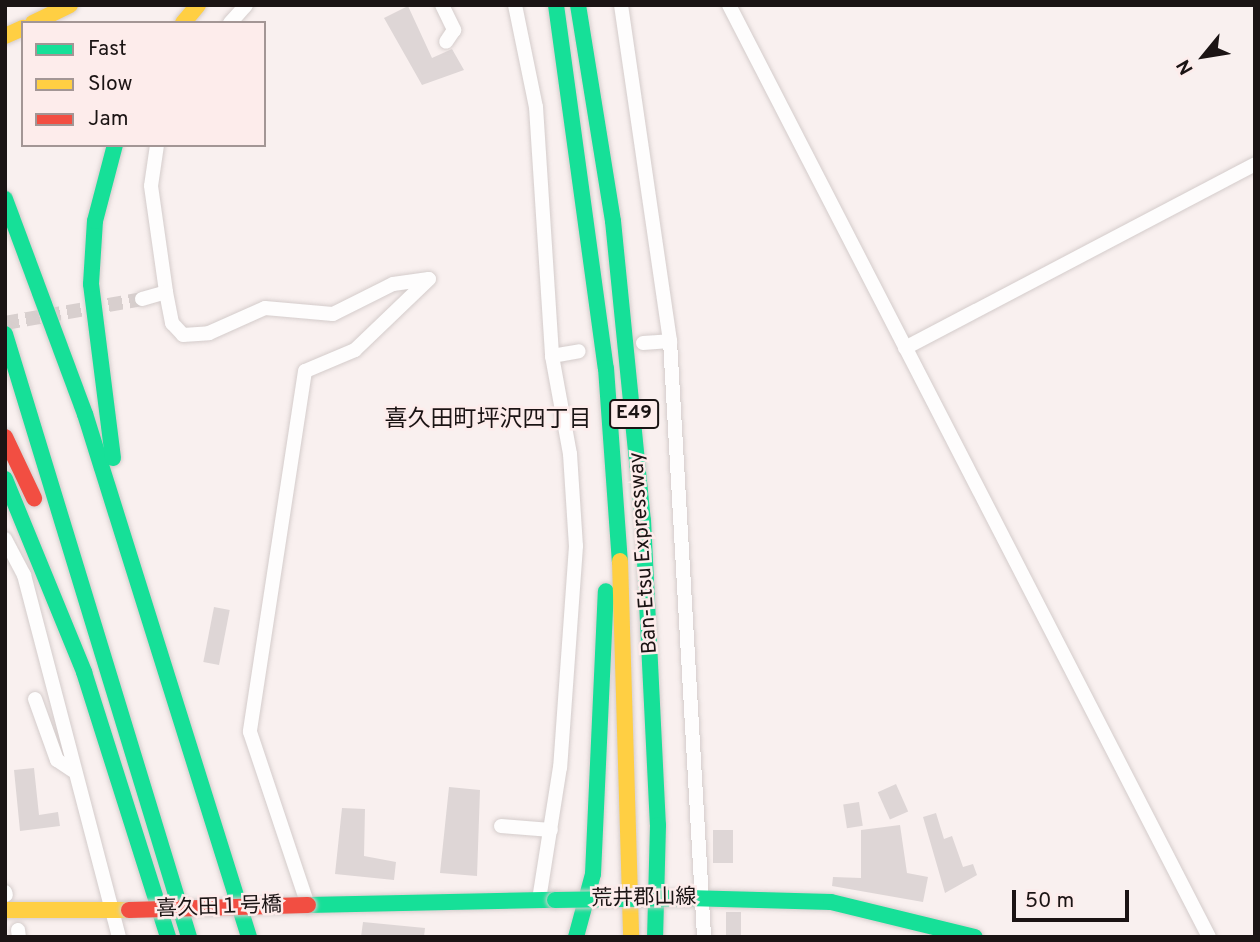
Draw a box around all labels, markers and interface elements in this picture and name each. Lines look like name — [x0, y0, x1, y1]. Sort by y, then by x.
legend — [21, 21, 266, 147]
north arrow — [1169, 21, 1239, 91]
text: Fast — [88, 36, 127, 63]
text: N — [1172, 55, 1200, 78]
text: Slow — [88, 71, 133, 98]
text: Jam — [88, 106, 129, 133]
road number: E49 — [608, 398, 660, 430]
district label: 喜久田町坪沢四丁目 — [385, 407, 591, 435]
street label: Ban-Etsu Expressway — [624, 451, 664, 655]
scale bar — [1015, 876, 1132, 920]
street label: 荒井郡山線 — [591, 885, 697, 913]
text: 50 m — [1025, 888, 1074, 915]
street label: 喜久田１号橋 — [156, 893, 282, 923]

